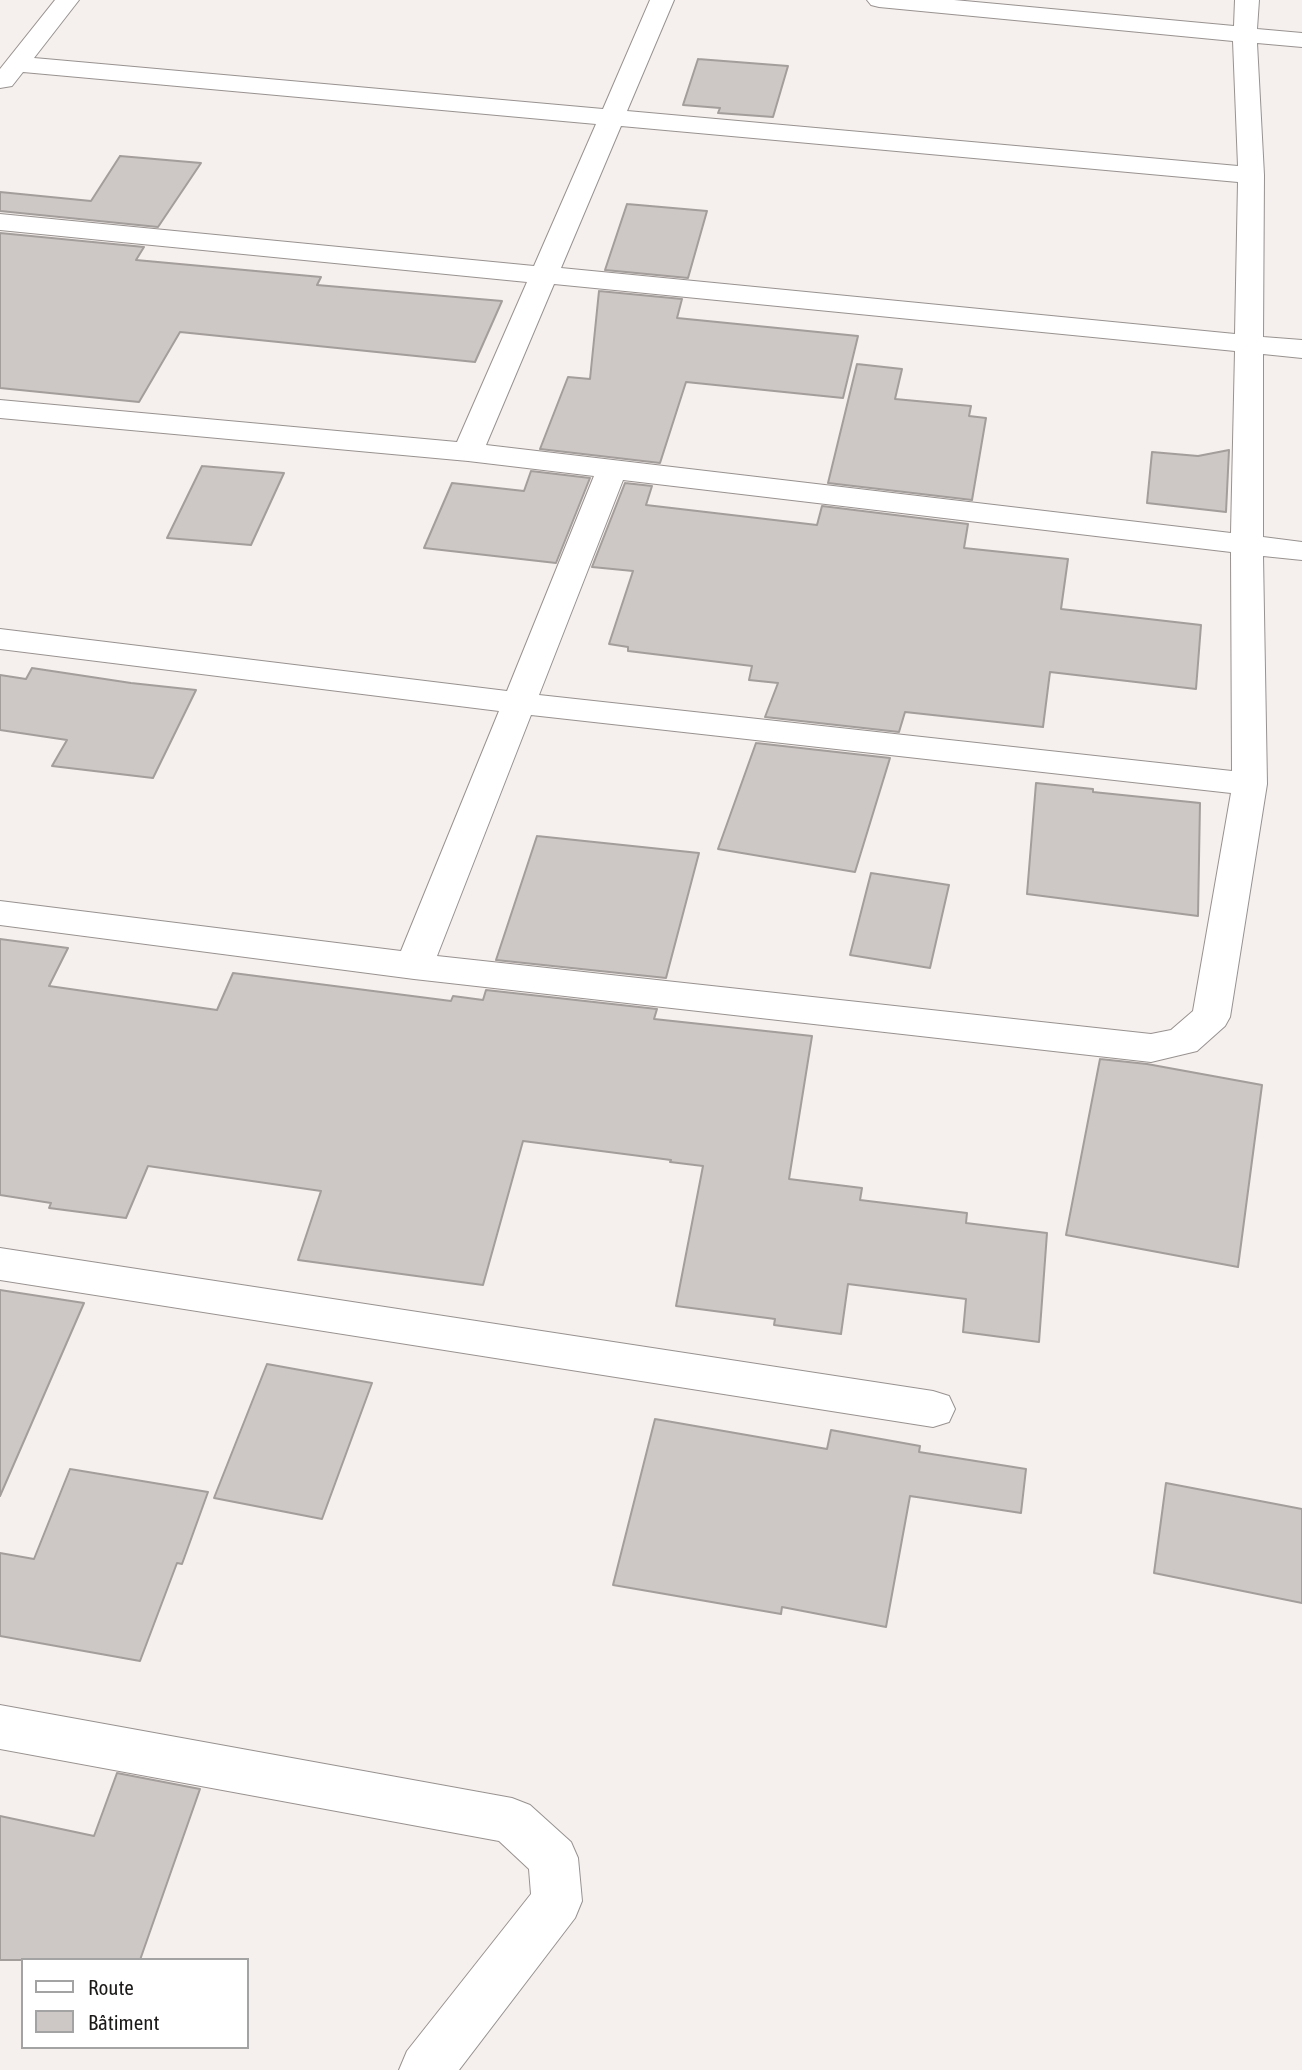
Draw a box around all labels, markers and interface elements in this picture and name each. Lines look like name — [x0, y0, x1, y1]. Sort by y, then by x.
legend — [21, 1958, 248, 2049]
text: Route — [88, 1975, 134, 1999]
text: Bâtiment — [88, 2010, 159, 2034]

